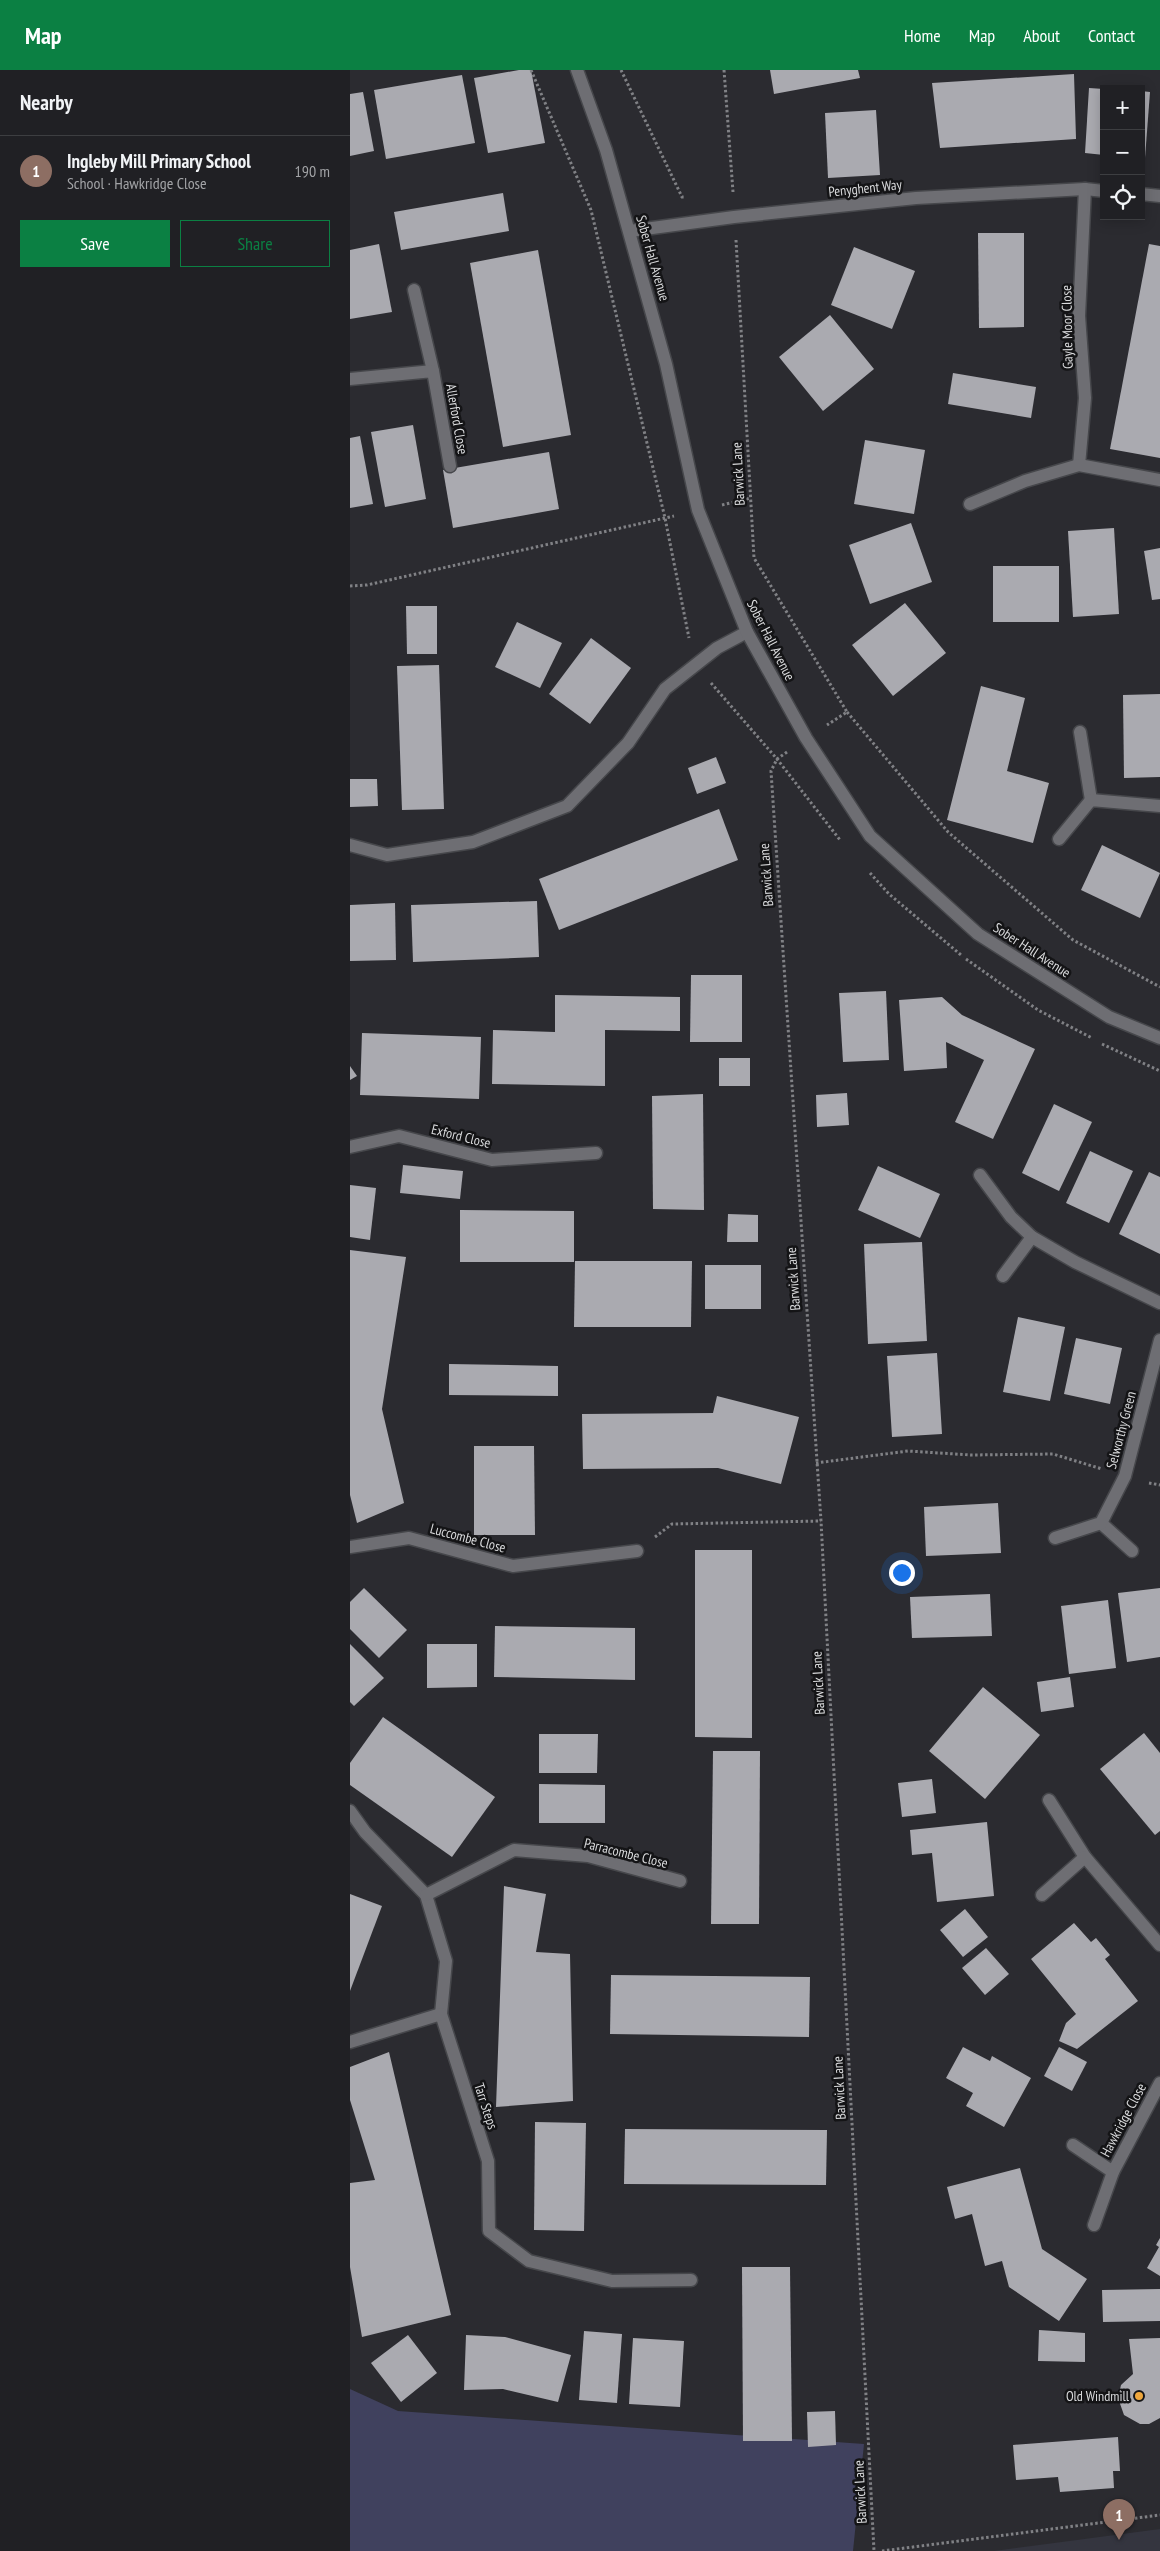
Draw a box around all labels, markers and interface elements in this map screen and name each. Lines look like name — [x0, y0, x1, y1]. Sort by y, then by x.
text: Map — [25, 20, 62, 51]
text: Home — [904, 24, 941, 47]
text: Map — [969, 24, 995, 47]
text: About — [1023, 24, 1060, 47]
text: Contact — [1088, 24, 1135, 47]
map controls — [1100, 85, 1145, 220]
button: + — [1100, 85, 1145, 130]
text: Nearby — [20, 89, 73, 116]
button: − — [1100, 130, 1145, 175]
text: Ingleby Mill Primary School — [67, 149, 251, 173]
text: 1 — [32, 161, 40, 181]
text: 190 m — [295, 161, 330, 181]
text: School · Hawkridge Close — [67, 173, 207, 193]
street label: Penyghent Way — [827, 175, 903, 201]
button: locate — [1100, 175, 1145, 220]
street label: Sober Hall Avenue — [632, 213, 674, 303]
button: Save — [20, 220, 170, 267]
button: Share — [180, 220, 330, 267]
street label: Gayle Moor Close — [1057, 285, 1077, 369]
street label: Allerford Close — [442, 382, 472, 456]
street label: Barwick Lane — [727, 442, 749, 506]
street label: Sober Hall Avenue — [743, 597, 799, 684]
street label: Barwick Lane — [755, 842, 777, 907]
street label: Sober Hall Avenue — [990, 918, 1074, 982]
street label: Exford Close — [430, 1120, 493, 1152]
street label: Barwick Lane — [782, 1246, 804, 1311]
street label: Selworthy Green — [1102, 1389, 1140, 1471]
street label: Luccombe Close — [428, 1519, 508, 1557]
your location — [889, 1560, 915, 1586]
street label: Barwick Lane — [807, 1651, 829, 1715]
street label: Parracombe Close — [582, 1834, 670, 1872]
street label: Barwick Lane — [828, 2056, 850, 2120]
street label: Hawkridge Close — [1096, 2080, 1150, 2160]
street label: Tarr Steps — [470, 2081, 502, 2132]
place label: Old Windmill — [1066, 2387, 1130, 2405]
marker: Old Windmill — [1133, 2390, 1145, 2402]
street label: Barwick Lane — [849, 2460, 871, 2524]
pin: 1 — [1103, 2499, 1135, 2540]

